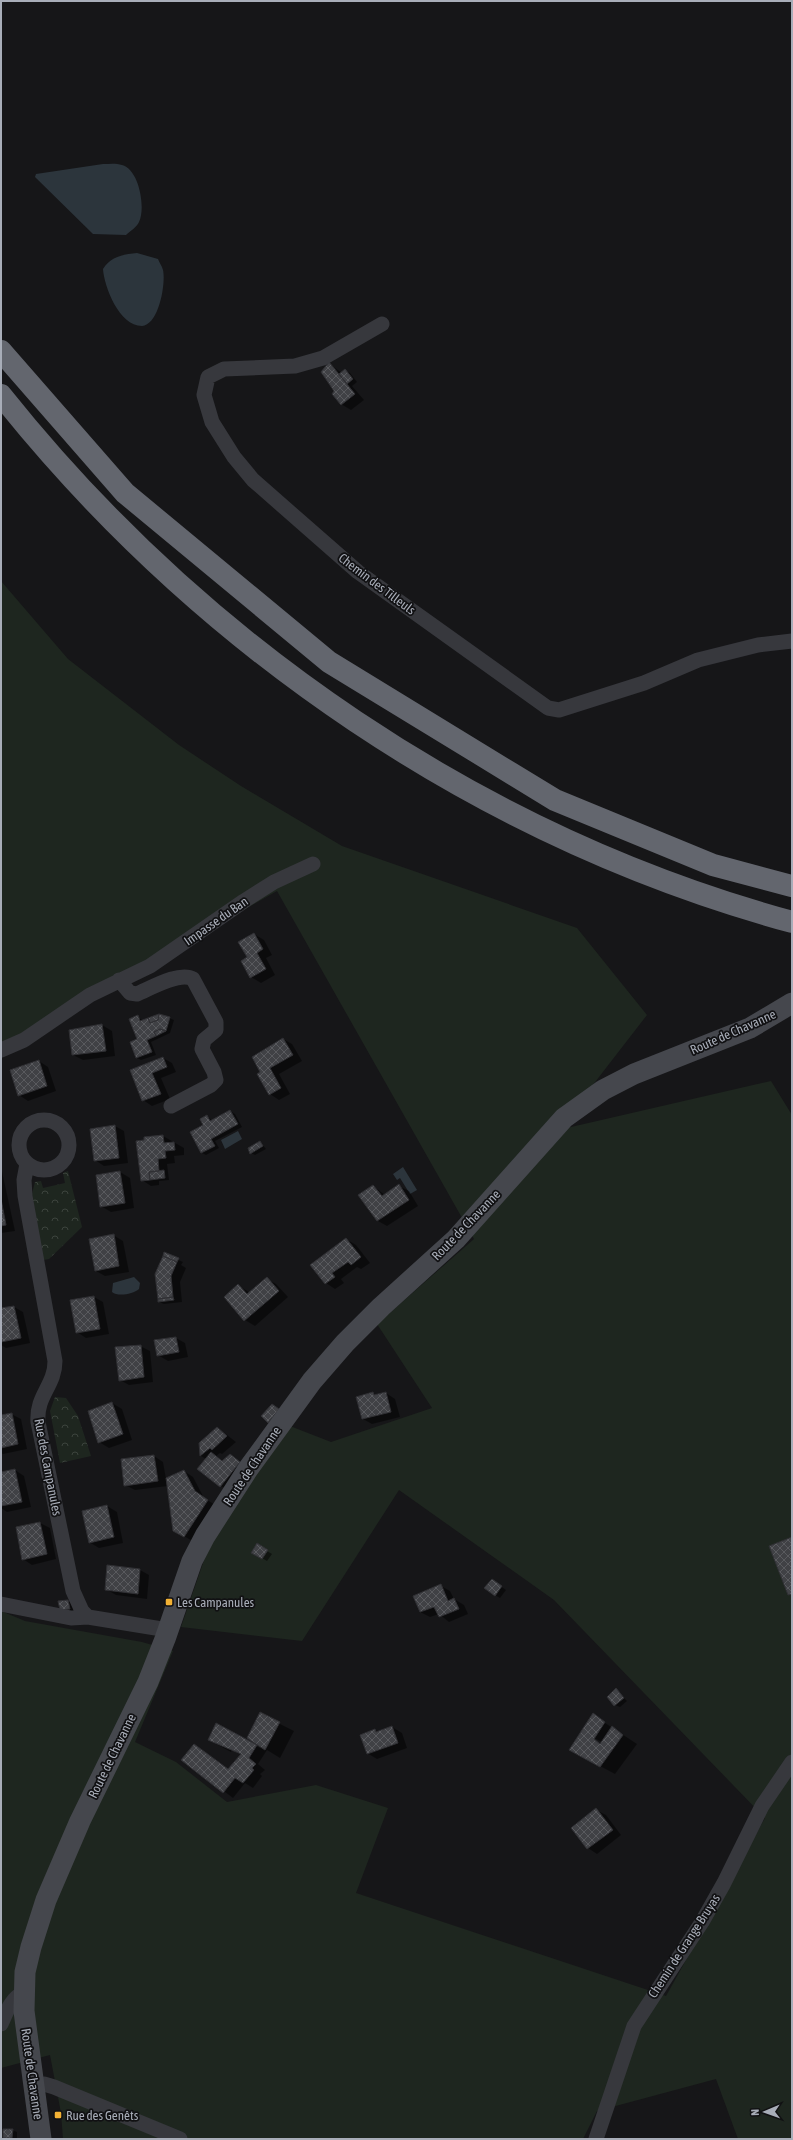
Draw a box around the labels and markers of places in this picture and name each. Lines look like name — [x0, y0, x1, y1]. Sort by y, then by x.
place label: Les Campanules — [177, 1595, 255, 1610]
marker: Les Campanules — [164, 1597, 174, 1607]
place label: Rue des Genêts — [66, 2108, 139, 2123]
marker: Rue des Genêts — [53, 2110, 63, 2120]

